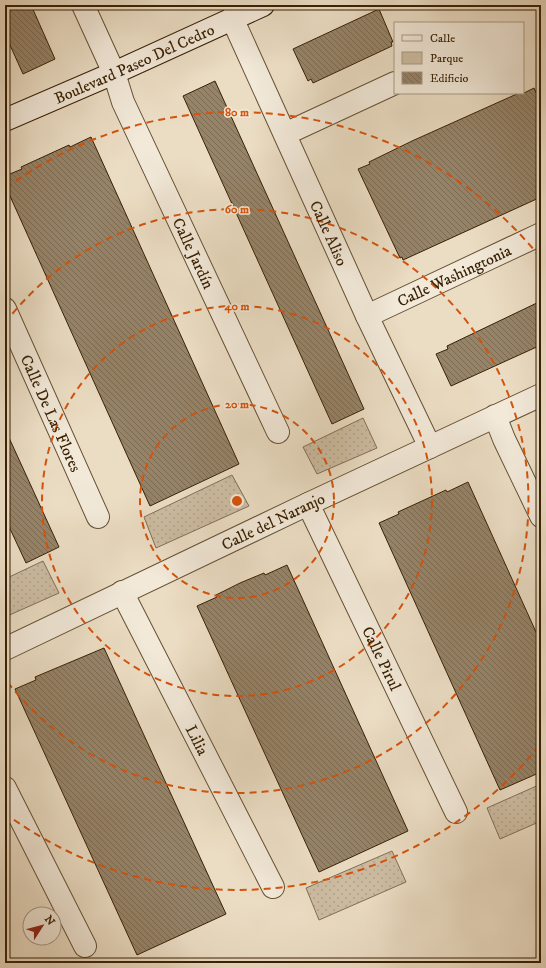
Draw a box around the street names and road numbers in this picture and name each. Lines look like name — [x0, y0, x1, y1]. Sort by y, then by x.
street label: Boulevard Paseo Del Cedro — [51, 19, 218, 109]
street label: Calle Aliso — [305, 198, 352, 269]
street label: Calle Jardín — [168, 215, 219, 293]
street label: Calle Washingtonia — [394, 240, 515, 311]
street label: Calle De Las Flores — [16, 352, 86, 475]
street label: Calle del Naranjo — [218, 488, 328, 555]
street label: Calle Pirul — [357, 623, 405, 694]
street label: Lilia — [181, 722, 213, 759]

